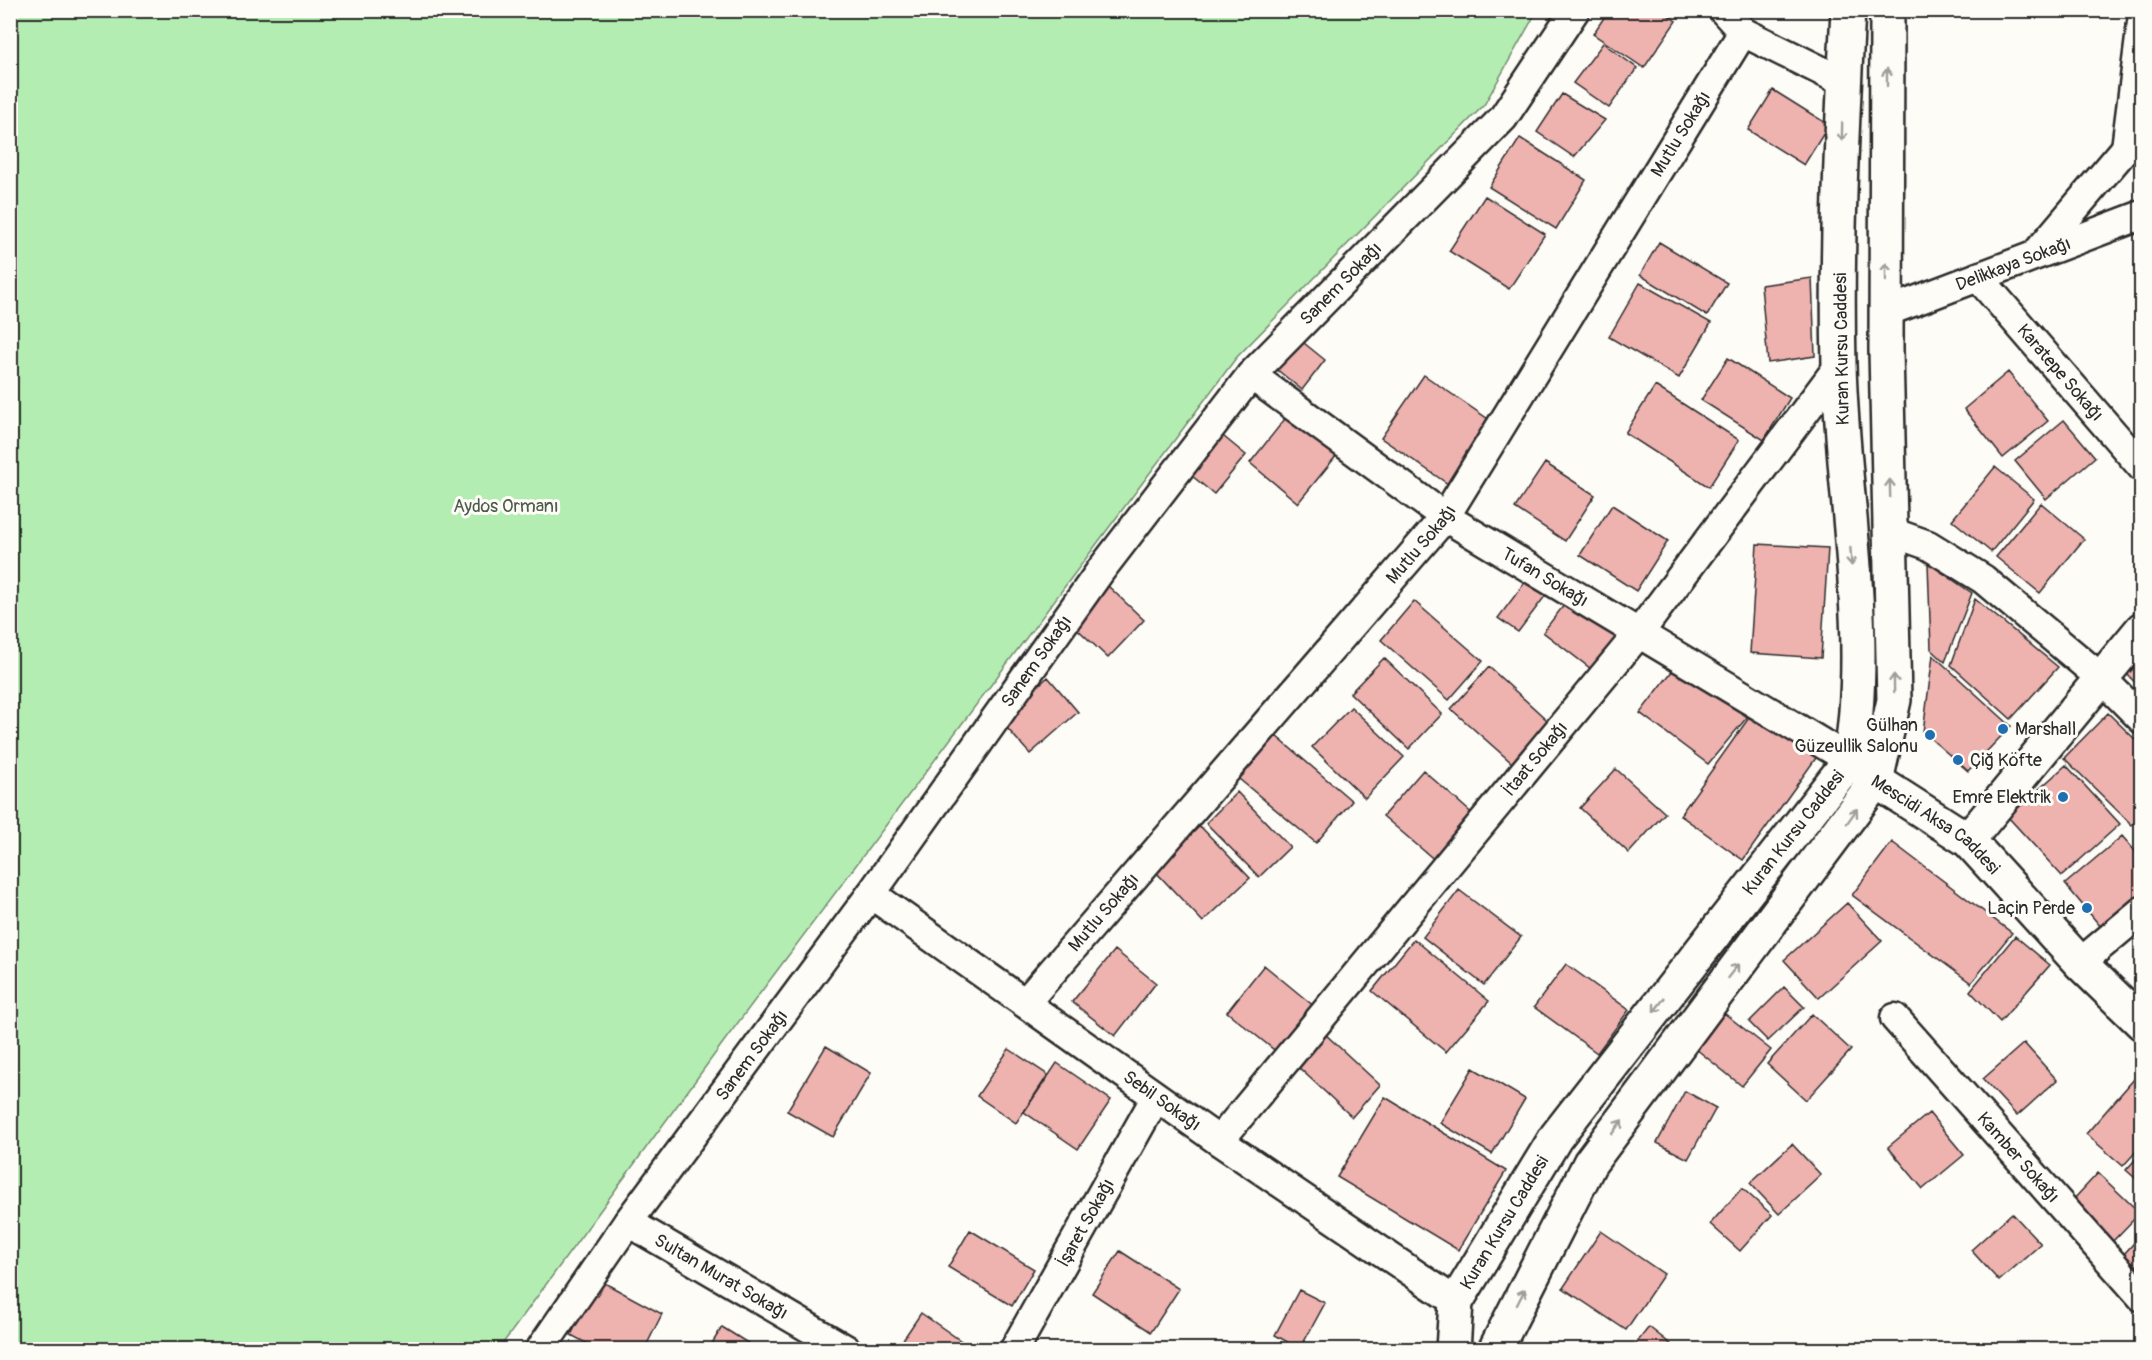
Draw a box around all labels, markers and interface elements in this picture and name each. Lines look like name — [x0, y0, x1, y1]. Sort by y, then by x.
one-way arrow — [1881, 67, 1893, 87]
street label: Mutlu Sokağı — [1645, 87, 1716, 181]
one-way arrow — [1837, 121, 1848, 141]
street label: Delikkaya Sokağı — [1952, 232, 2074, 296]
street label: Sanem Sokağı — [1295, 237, 1387, 330]
one-way arrow — [1880, 262, 1892, 282]
street label: Kuran Kursu Caddesi — [1829, 272, 1855, 426]
street label: Karatepe Sokağı — [2012, 319, 2109, 426]
one-way arrow — [1884, 478, 1895, 498]
park label: Aydos Ormanı — [453, 495, 559, 518]
street label: Mutlu Sokağı — [1381, 501, 1461, 589]
street label: Tufan Sokağı — [1497, 542, 1593, 612]
one-way arrow — [1846, 547, 1857, 567]
street label: Sanem Sokağı — [996, 611, 1077, 712]
one-way arrow — [1888, 673, 1900, 693]
place label: Gülhan Güzeullik Salonu — [1794, 714, 1918, 758]
street label: İtaat Sokağı — [1497, 717, 1573, 801]
place label: Marshall — [2015, 718, 2076, 741]
marker: Marshall — [1996, 722, 2010, 736]
marker: Gülhan Güzeullik Salonu — [1923, 728, 1937, 742]
place label: Çiğ Köfte — [1970, 749, 2042, 772]
marker: Çiğ Köfte — [1951, 753, 1965, 767]
street label: Kuran Kursu Caddesi — [1737, 765, 1849, 900]
street label: Mescidi Aksa Caddesi — [1867, 769, 2005, 879]
place label: Emre Elektrik — [1952, 786, 2051, 809]
marker: Emre Elektrik — [2056, 790, 2070, 804]
one-way arrow — [1846, 808, 1858, 825]
street label: Mutlu Sokağı — [1063, 868, 1144, 956]
place label: Laçin Perde — [1987, 897, 2075, 920]
marker: Laçin Perde — [2080, 901, 2094, 915]
one-way arrow — [1727, 963, 1739, 979]
one-way arrow — [1653, 997, 1666, 1013]
street label: Sanem Sokağı — [710, 1005, 793, 1105]
street label: Sebil Sokağı — [1119, 1065, 1205, 1136]
street label: Kamber Sokağı — [1972, 1107, 2065, 1207]
one-way arrow — [1610, 1119, 1623, 1135]
street label: Kuran Kursu Caddesi — [1455, 1151, 1554, 1294]
street label: İşaret Sokağı — [1051, 1174, 1119, 1271]
street label: Sultan Murat Sokağı — [650, 1228, 792, 1324]
one-way arrow — [1516, 1288, 1528, 1306]

